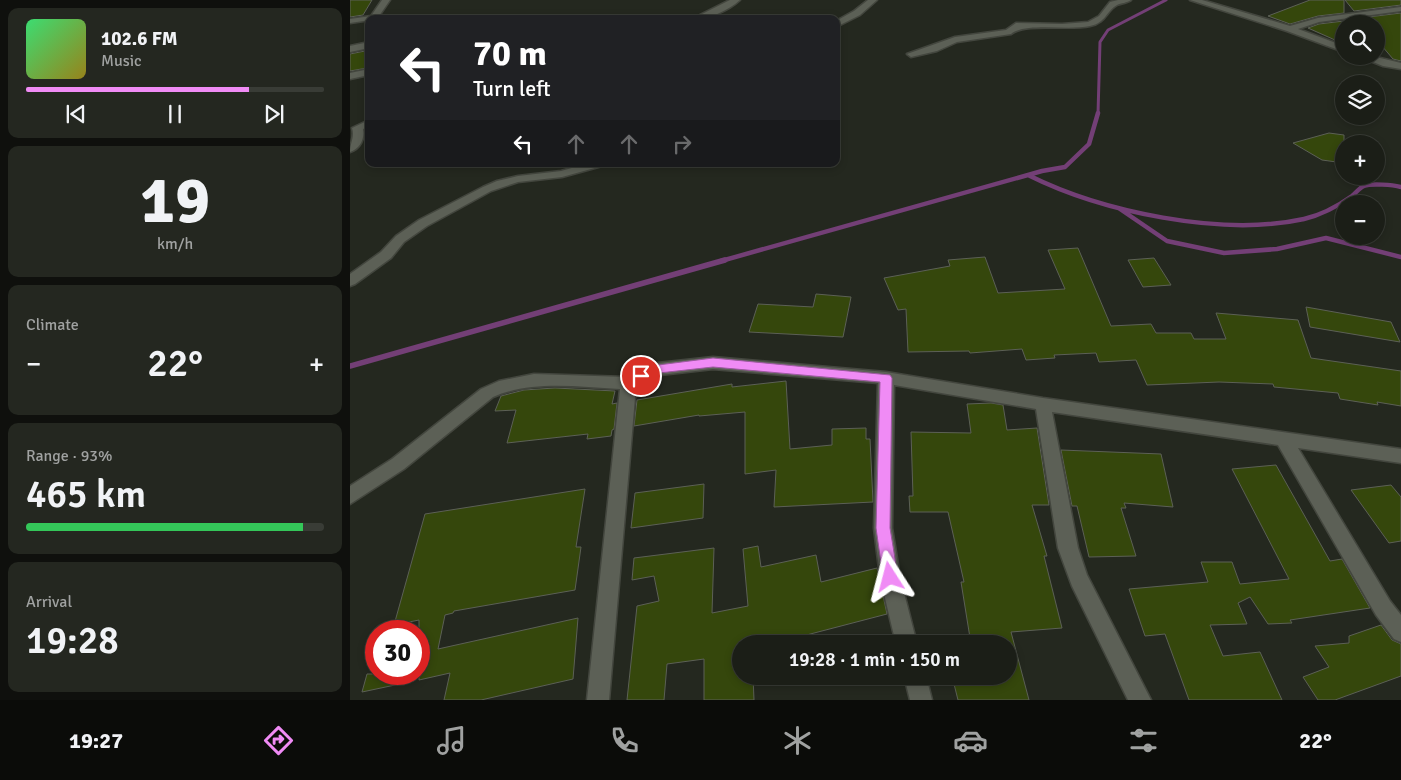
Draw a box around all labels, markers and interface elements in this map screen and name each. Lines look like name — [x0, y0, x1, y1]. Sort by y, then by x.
map controls — [1335, 15, 1385, 245]
button: search — [1335, 15, 1385, 65]
text: 102.6 FM — [101, 27, 178, 51]
text: 70 m — [473, 32, 547, 75]
icon: left — [390, 35, 455, 100]
text: Music — [101, 51, 142, 71]
text: Turn left — [473, 75, 551, 102]
button: layers — [1335, 75, 1385, 125]
icon: previous — [62, 100, 90, 128]
icon: pause — [161, 100, 189, 128]
icon: next — [260, 100, 288, 128]
icon: left — [509, 130, 537, 158]
icon: ahead — [562, 130, 590, 158]
icon: ahead — [615, 130, 643, 158]
icon: right — [668, 130, 696, 158]
button: + — [1335, 135, 1385, 185]
text: 19 — [140, 161, 210, 241]
button: − — [1335, 195, 1385, 245]
text: km/h — [157, 234, 193, 254]
text: Climate — [26, 315, 79, 335]
text: 22° — [147, 340, 203, 387]
text: − — [26, 347, 41, 381]
text: + — [309, 347, 324, 381]
pin — [620, 355, 662, 397]
icon: arrive — [627, 362, 655, 390]
text: Range · 93% — [26, 446, 112, 466]
text: 465 km — [26, 471, 146, 518]
position arrow — [863, 550, 915, 602]
text: Arrival — [26, 592, 72, 612]
text: 19:28 — [26, 617, 119, 664]
speed limit sign: 30 — [365, 620, 430, 685]
text: 19:28 · 1 min · 150 m — [789, 648, 960, 672]
icon: directions — [261, 723, 296, 758]
icon: music — [434, 723, 469, 758]
icon: phone — [607, 723, 642, 758]
icon: climate — [780, 723, 815, 758]
icon: car — [953, 723, 988, 758]
icon: filters — [1126, 723, 1161, 758]
text: 19:27 — [69, 727, 123, 754]
text: 22° — [1299, 727, 1332, 754]

